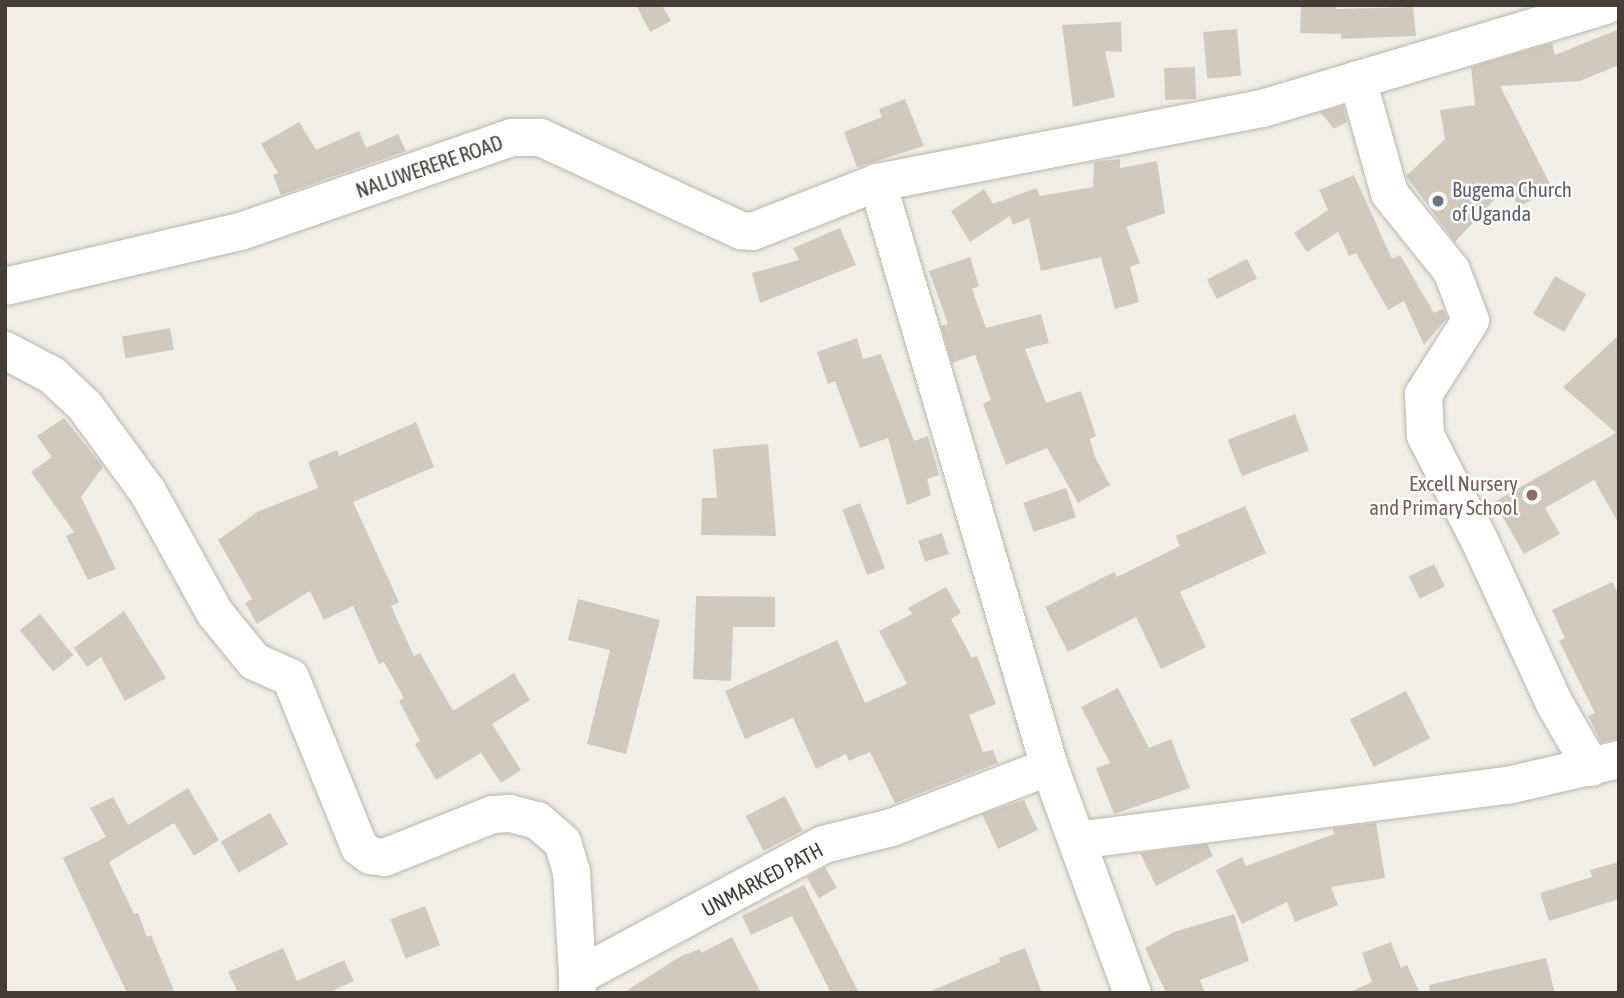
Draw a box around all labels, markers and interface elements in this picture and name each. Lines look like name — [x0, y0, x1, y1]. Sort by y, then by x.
street label: NALUWERERE ROAD — [352, 129, 506, 203]
place label: Bugema Church of Uganda — [1452, 176, 1572, 226]
marker: Bugema Church of Uganda — [1430, 193, 1446, 209]
place label: Excell Nursery and Primary School — [1369, 470, 1518, 520]
marker: Excell Nursery and Primary School — [1524, 487, 1540, 503]
street label: UNMARKED PATH — [697, 836, 827, 922]

